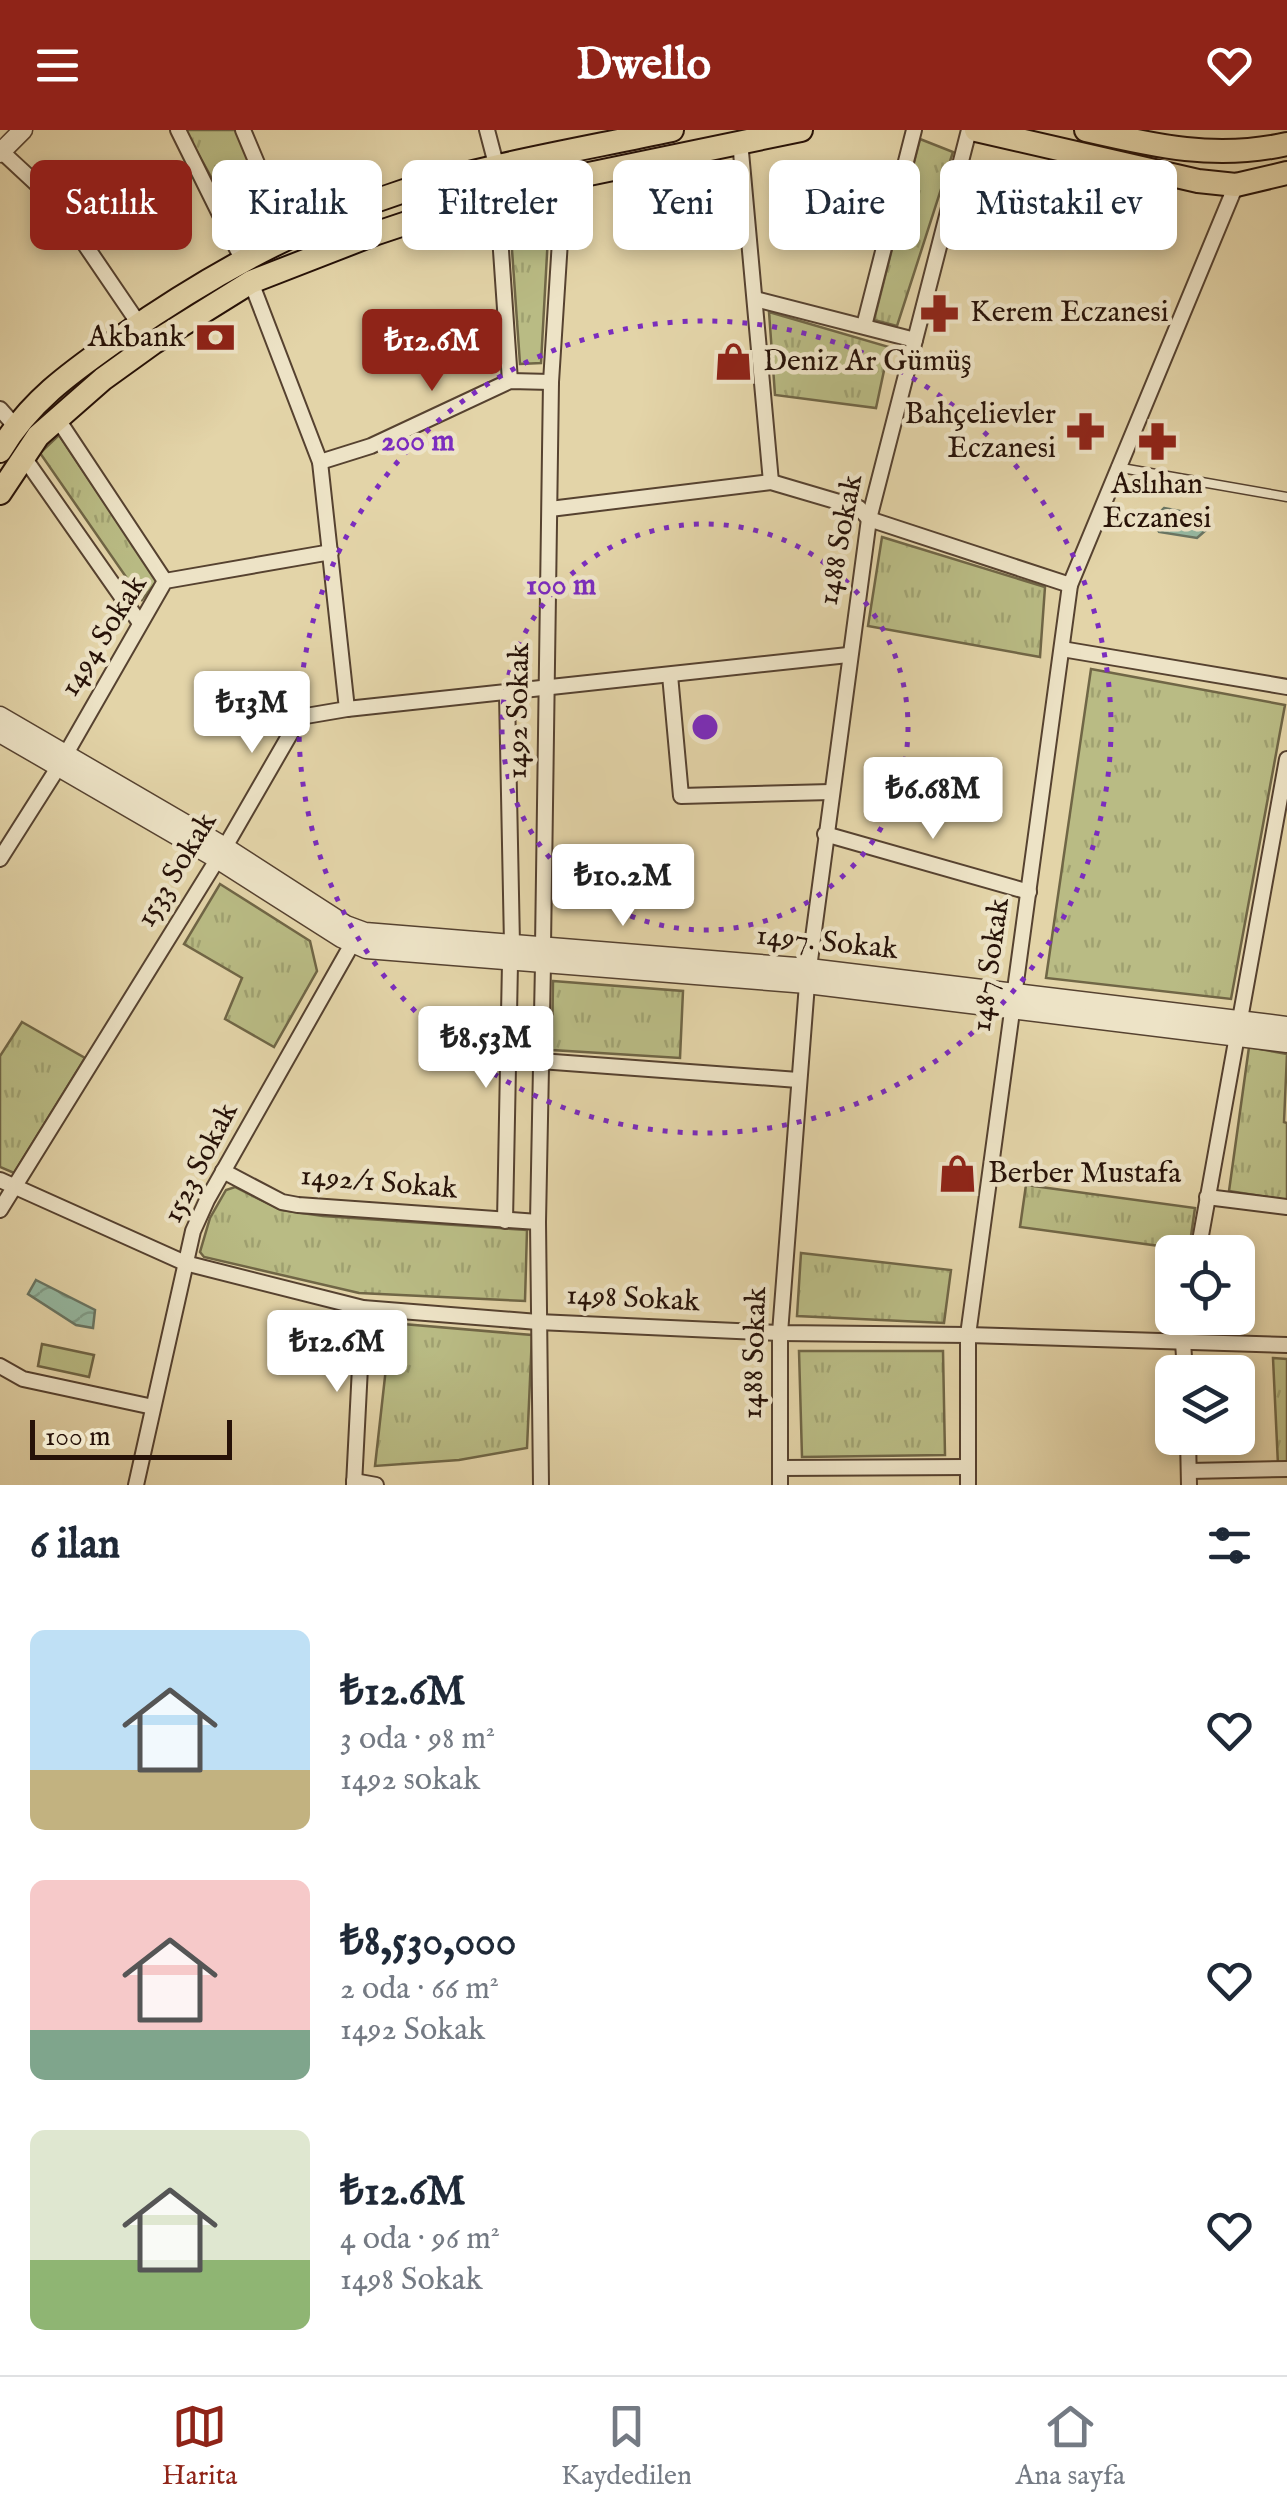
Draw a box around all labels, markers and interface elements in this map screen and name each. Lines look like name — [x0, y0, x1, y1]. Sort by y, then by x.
text: Dwello — [576, 37, 711, 94]
icon: menu — [30, 38, 85, 93]
icon: heart — [1202, 38, 1257, 93]
chip: Satılık — [30, 160, 192, 250]
chip: Kiralık — [212, 160, 382, 250]
chip: Filtreler — [402, 160, 593, 250]
chip: Yeni — [613, 160, 749, 250]
chip: Daire — [769, 160, 920, 250]
chip: Müstakil ev — [940, 160, 1177, 250]
pharmacy icon: Kerem Eczanesi — [919, 292, 961, 334]
place label: Kerem Eczanesi — [970, 294, 1169, 332]
pin: ₺12.6M — [351, 309, 513, 394]
bank icon: Akbank — [194, 317, 236, 359]
place label: Akbank — [87, 319, 186, 357]
text: ₺12.6M — [384, 321, 480, 362]
shop icon: Deniz Ar Gümüş — [712, 341, 754, 383]
place label: Deniz Ar Gümüş — [763, 343, 972, 381]
place label: Bahçelievler Eczanesi — [905, 396, 1056, 468]
pharmacy icon: Bahçelievler Eczanesi — [1065, 411, 1107, 453]
pharmacy icon: Aslıhan Eczanesi — [1136, 420, 1178, 462]
text: 200 m — [381, 423, 455, 461]
place label: Aslıhan Eczanesi — [1103, 466, 1211, 538]
street label: 1488 Sokak — [810, 470, 872, 609]
street label: 1494 Sokak — [52, 567, 157, 704]
text: 100 m — [526, 567, 596, 605]
street label: 1492 Sokak — [499, 642, 539, 779]
pin: ₺13M — [193, 671, 311, 756]
text: ₺13M — [216, 683, 288, 724]
centre of rings — [687, 709, 723, 745]
pin: ₺6.68M — [852, 757, 1014, 842]
text: ₺6.68M — [886, 769, 980, 810]
street label: 1533 Sokak — [128, 805, 227, 934]
pin: ₺10.2M — [542, 844, 704, 929]
text: ₺10.2M — [574, 856, 672, 897]
street label: 1487 Sokak — [963, 895, 1019, 1034]
street label: 1497. Sokak — [754, 917, 901, 969]
pin: ₺8.53M — [405, 1006, 567, 1091]
text: ₺8.53M — [440, 1018, 532, 1059]
street label: 1523 Sokak — [154, 1096, 248, 1230]
shop icon: Berber Mustafa — [937, 1153, 979, 1195]
place label: Berber Mustafa — [988, 1155, 1181, 1193]
street label: 1492/1 Sokak — [299, 1157, 460, 1209]
map controls — [1155, 1235, 1255, 1455]
button: locate — [1155, 1235, 1255, 1335]
street label: 1498 Sokak — [565, 1277, 702, 1322]
street label: 1488 Sokak — [734, 1285, 776, 1420]
pin: ₺12.6M — [256, 1310, 418, 1395]
text: ₺12.6M — [289, 1322, 385, 1363]
button: layers — [1155, 1355, 1255, 1455]
scale bar — [30, 1415, 232, 1460]
text: 100 m — [45, 1420, 111, 1455]
icon: filters — [1202, 1518, 1257, 1573]
text: 6 ilan — [30, 1519, 120, 1572]
text: ₺12.6M — [340, 1666, 466, 1719]
icon: home — [110, 1670, 230, 1790]
icon: heart — [1202, 1703, 1257, 1758]
text: 3 oda · 98 m² — [340, 1719, 495, 1760]
text: 1492 sokak — [340, 1760, 480, 1801]
text: ₺8,530,000 — [340, 1916, 516, 1969]
icon: home — [110, 1920, 230, 2040]
icon: heart — [1202, 1953, 1257, 2008]
text: 2 oda · 66 m² — [340, 1969, 499, 2010]
text: 1492 Sokak — [340, 2010, 485, 2051]
text: ₺12.6M — [340, 2166, 466, 2219]
icon: home — [110, 2170, 230, 2290]
icon: heart — [1202, 2203, 1257, 2258]
text: 4 oda · 96 m² — [340, 2219, 500, 2260]
text: 1498 Sokak — [340, 2260, 483, 2301]
tab: Harita — [162, 2399, 237, 2494]
tab: Kaydedilen — [561, 2399, 692, 2494]
tab: Ana sayfa — [1015, 2399, 1125, 2494]

